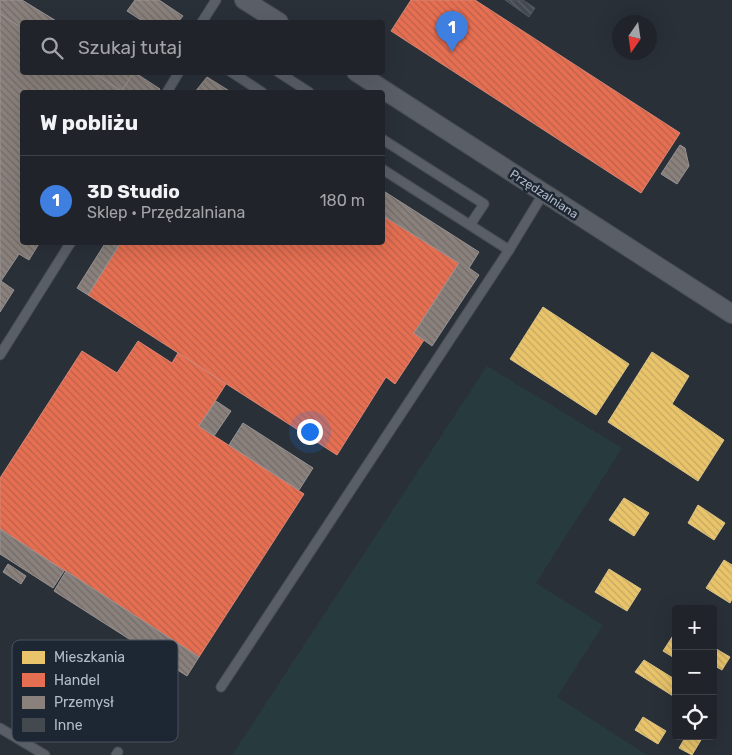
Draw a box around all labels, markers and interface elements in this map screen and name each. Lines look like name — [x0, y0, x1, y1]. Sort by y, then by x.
pin: 1 — [436, 11, 468, 52]
north arrow — [612, 15, 657, 60]
search box — [20, 20, 385, 75]
icon: search — [38, 34, 66, 62]
text: Szukaj tutaj — [78, 36, 182, 59]
text: W pobliżu — [40, 110, 138, 135]
street label: Przędzalniana — [507, 167, 581, 221]
text: 3D Studio — [87, 180, 180, 203]
text: 1 — [52, 191, 60, 210]
text: 180 m — [320, 191, 365, 210]
text: Sklep · Przędzalniana — [87, 203, 245, 222]
your location — [297, 419, 323, 445]
map controls — [672, 605, 717, 740]
button: + — [672, 605, 717, 650]
legend — [12, 640, 178, 742]
text: Mieszkania — [54, 649, 125, 666]
button: − — [672, 650, 717, 695]
text: Handel — [54, 672, 100, 689]
text: Przemysł — [54, 694, 114, 711]
button: locate — [672, 695, 717, 740]
text: Inne — [54, 717, 83, 734]

